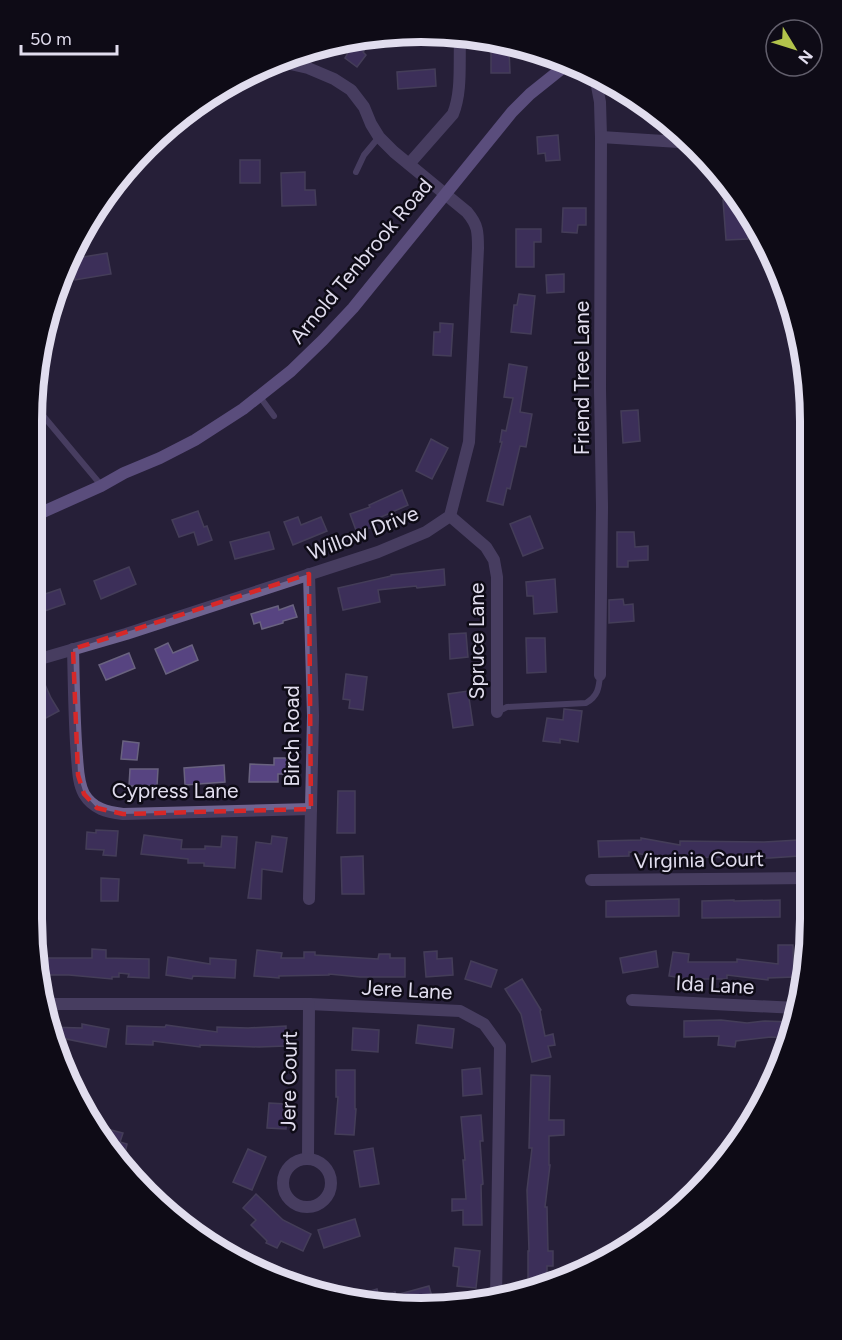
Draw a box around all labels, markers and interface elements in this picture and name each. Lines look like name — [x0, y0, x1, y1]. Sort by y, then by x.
scale bar — [21, 18, 117, 56]
north arrow — [764, 18, 824, 78]
text: 50 m — [30, 28, 72, 50]
text: N — [794, 46, 817, 68]
street label: Arnold Tenbrook Road — [284, 173, 437, 348]
street label: Friend Tree Lane — [569, 301, 594, 455]
street label: Willow Drive — [304, 500, 422, 565]
street label: Spruce Lane — [464, 583, 489, 699]
street label: Birch Road — [279, 685, 304, 787]
street label: Cypress Lane — [112, 778, 238, 803]
street label: Virginia Court — [634, 846, 764, 873]
street label: Ida Lane — [675, 970, 755, 999]
street label: Jere Lane — [361, 975, 453, 1004]
street label: Jere Court — [275, 1031, 302, 1131]

